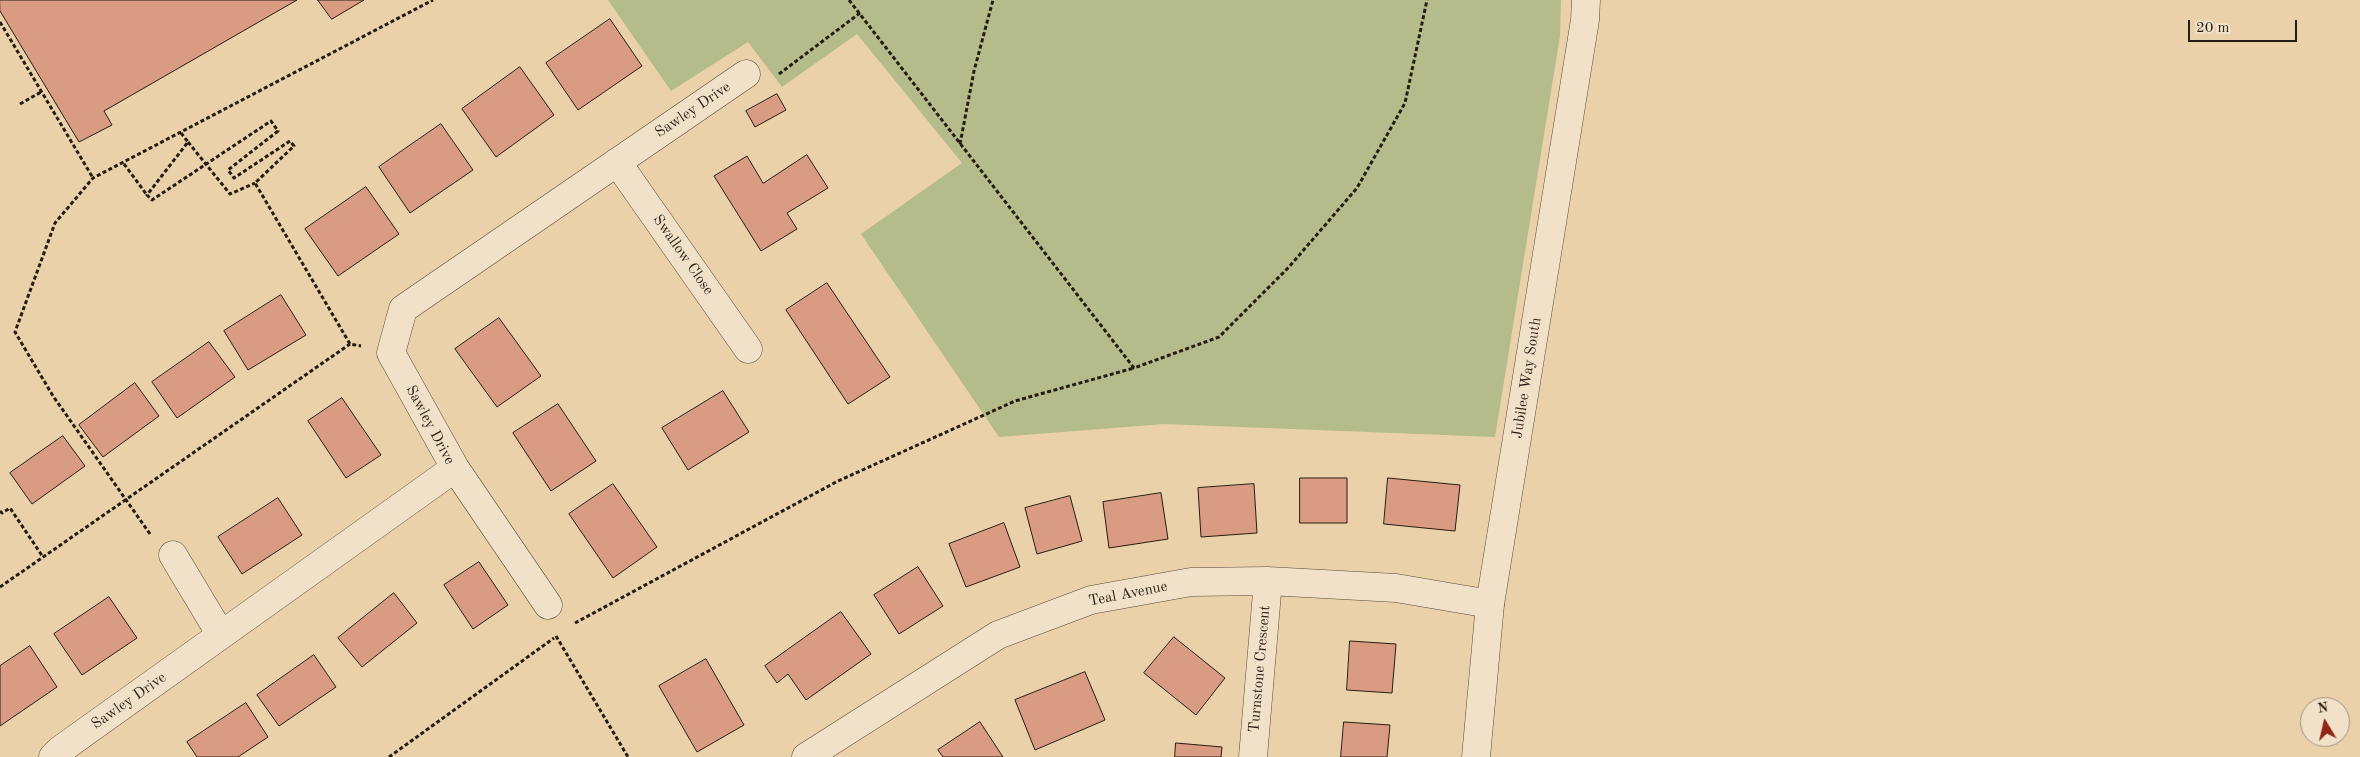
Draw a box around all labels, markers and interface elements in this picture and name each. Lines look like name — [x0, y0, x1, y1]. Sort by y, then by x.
scale bar — [2190, 10, 2299, 42]
text: 20 m — [2196, 21, 2230, 36]
street label: Sawley Drive — [652, 78, 734, 142]
street label: Swallow Close — [649, 211, 717, 299]
street label: Jubilee Way South — [1509, 316, 1545, 440]
street label: Sawley Drive — [402, 382, 458, 468]
street label: Teal Avenue — [1087, 578, 1169, 610]
street label: Turnstone Crescent — [1245, 605, 1275, 733]
street label: Sawley Drive — [88, 669, 170, 733]
north arrow — [2300, 697, 2350, 747]
text: N — [2316, 700, 2329, 716]

